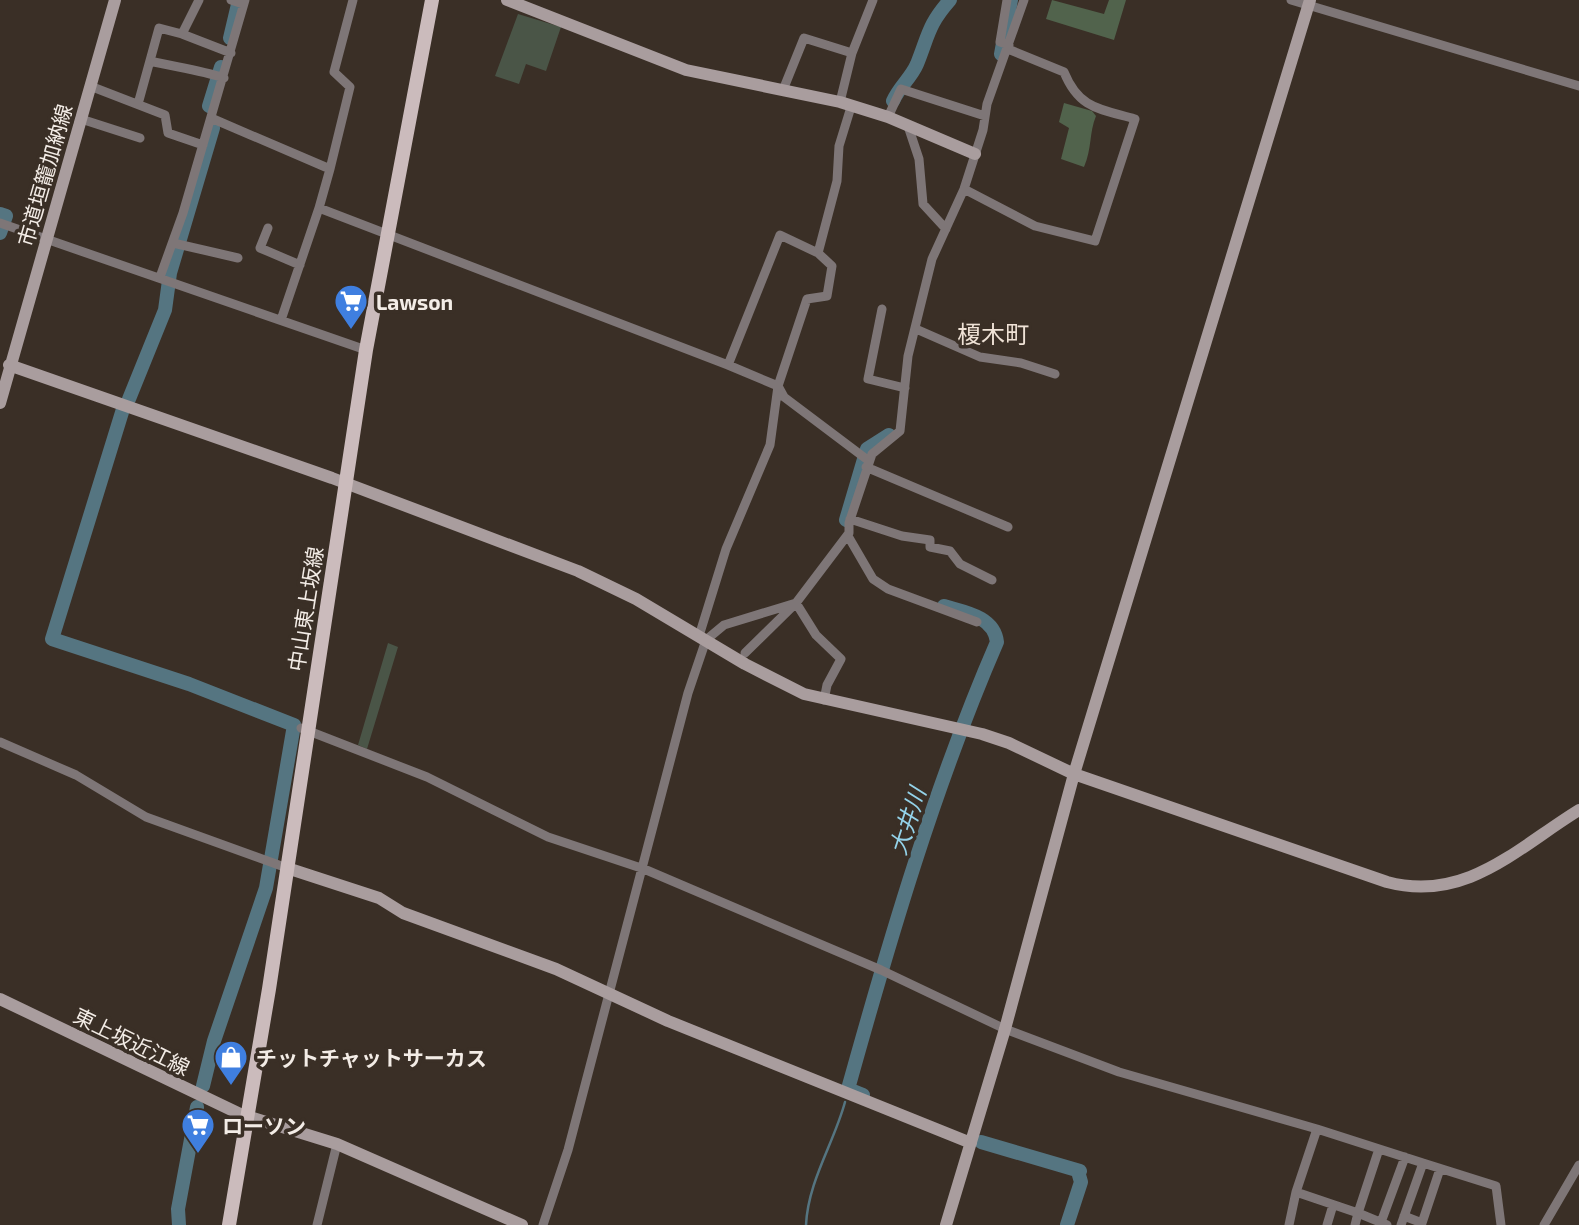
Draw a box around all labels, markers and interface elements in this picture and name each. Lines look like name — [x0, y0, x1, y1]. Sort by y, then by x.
street label: 市道垣籠加納線 — [12, 101, 76, 249]
supermarket icon: Lawson — [332, 282, 370, 331]
place label: Lawson — [376, 289, 453, 314]
district label: 榎木町 — [957, 319, 1029, 348]
street label: 中山東上坂線 — [283, 545, 327, 673]
water label: 大井川 — [883, 781, 932, 858]
street label: 東上坂近江線 — [70, 1002, 194, 1080]
shop icon: チットチャットサーカス — [212, 1038, 250, 1087]
place label: チットチャットサーカス — [256, 1045, 487, 1070]
supermarket icon: ローソン — [179, 1106, 217, 1155]
place label: ローソン — [222, 1113, 306, 1138]

